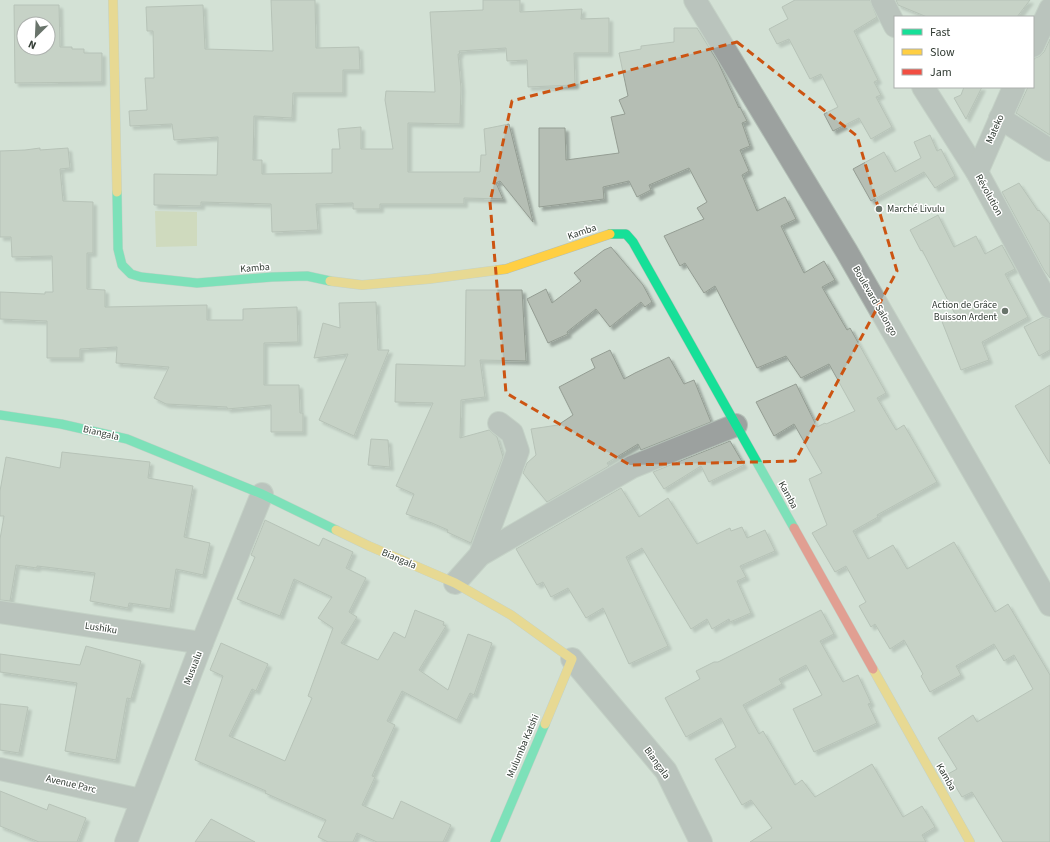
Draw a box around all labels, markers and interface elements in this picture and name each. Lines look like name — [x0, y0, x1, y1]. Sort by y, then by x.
north arrow — [16, 16, 56, 56]
legend — [894, 16, 1034, 88]
text: Fast — [930, 24, 950, 41]
text: N — [26, 36, 39, 53]
text: Slow — [930, 44, 955, 61]
text: Jam — [930, 64, 952, 81]
street label: Mateko — [982, 112, 1008, 146]
street label: Révolution — [972, 172, 1006, 218]
place label: Marché Livulu — [887, 202, 945, 216]
marker: Marché Livulu — [874, 204, 884, 214]
street label: Kamba — [566, 221, 598, 243]
street label: Kamba — [240, 260, 270, 276]
street label: Boulevard Salongo — [849, 263, 901, 339]
place label: Action de Grâce Buisson Ardent — [932, 298, 998, 324]
marker: Action de Grâce Buisson Ardent — [1000, 306, 1010, 316]
street label: Biangala — [82, 422, 120, 444]
street label: Kamba — [775, 479, 801, 511]
street label: Biangala — [380, 545, 418, 573]
street label: Lushiku — [84, 619, 118, 637]
street label: Musualu — [180, 649, 206, 687]
street label: Mulumba Katshi — [503, 712, 543, 780]
street label: Biangala — [641, 744, 673, 782]
street label: Kamba — [933, 761, 959, 793]
street label: Avenue Parc — [45, 771, 98, 797]

